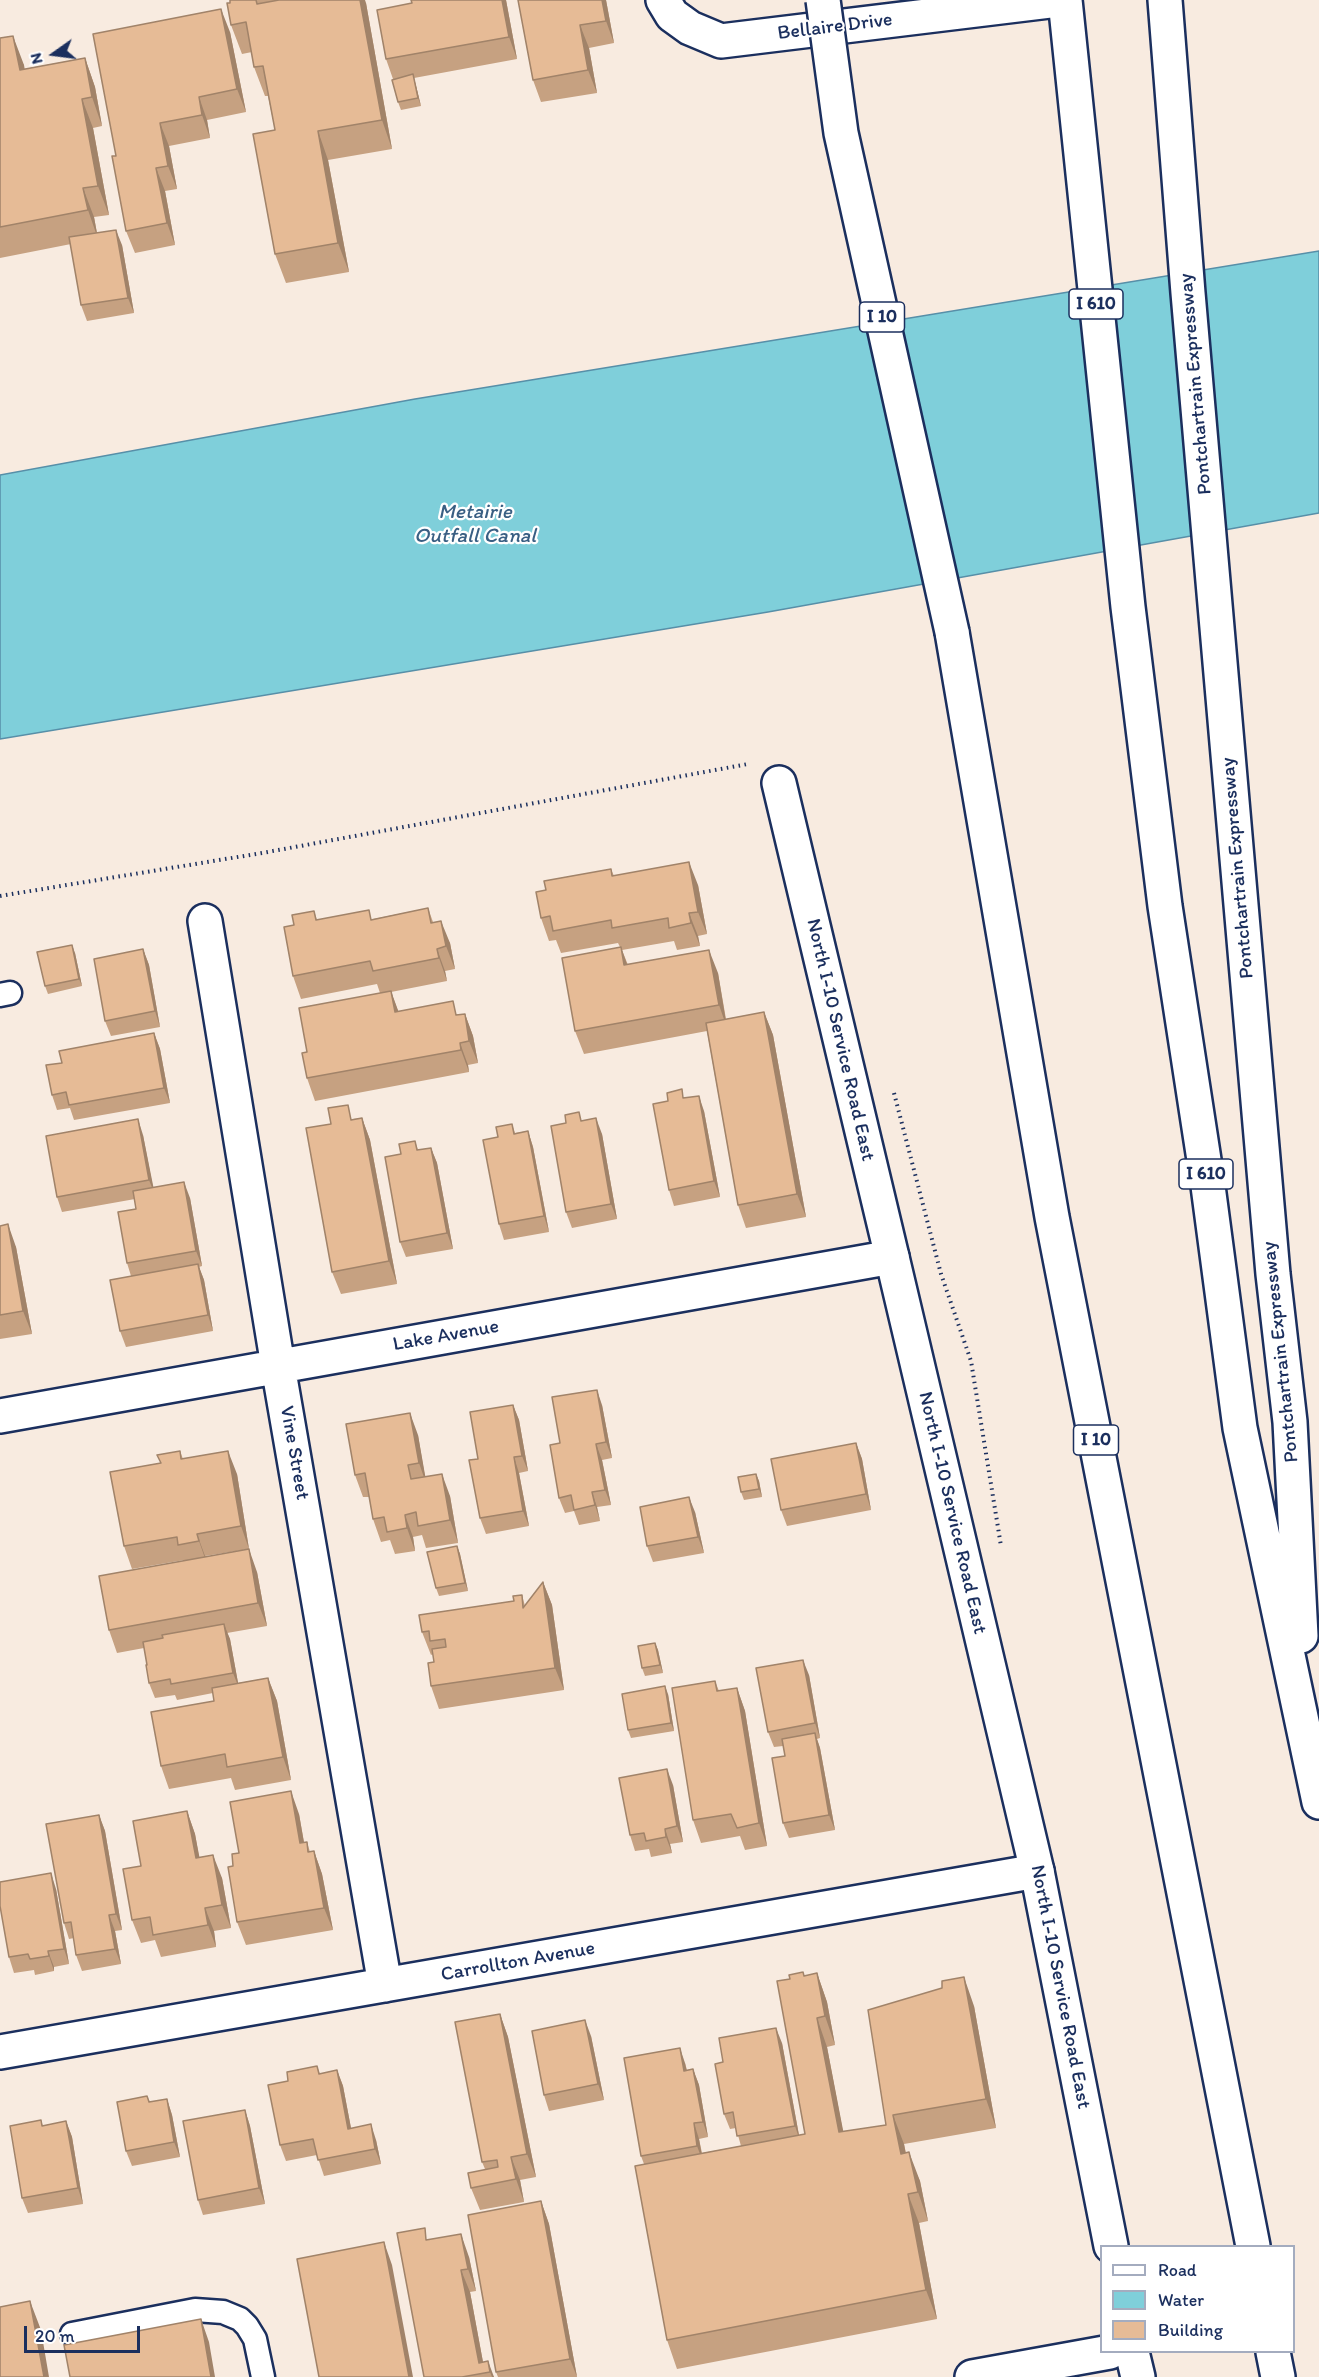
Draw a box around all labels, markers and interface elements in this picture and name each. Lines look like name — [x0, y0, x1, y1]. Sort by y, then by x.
street label: Bellaire Drive — [776, 8, 894, 46]
north arrow — [24, 24, 84, 84]
text: N — [26, 51, 47, 66]
street label: Pontchartrain Expressway — [1174, 272, 1218, 496]
road number: I 610 — [1069, 289, 1123, 319]
road number: I 10 — [860, 302, 904, 332]
water label: Metairie Outfall Canal — [414, 500, 536, 550]
street label: Pontchartrain Expressway — [1216, 756, 1260, 980]
street label: North I-10 Service Road East — [800, 917, 880, 1163]
road number: I 610 — [1179, 1159, 1233, 1189]
street label: Pontchartrain Expressway — [1257, 1240, 1305, 1464]
street label: Lake Avenue — [391, 1315, 501, 1357]
street label: North I-10 Service Road East — [912, 1390, 992, 1636]
street label: Vine Street — [274, 1404, 314, 1502]
road number: I 10 — [1074, 1425, 1118, 1455]
street label: North I-10 Service Road East — [1025, 1863, 1095, 2111]
street label: Carrollton Avenue — [439, 1937, 597, 1987]
legend — [1100, 2245, 1295, 2353]
text: Road — [1158, 2259, 1197, 2281]
text: Water — [1158, 2289, 1204, 2311]
scale bar — [27, 2314, 142, 2352]
text: Building — [1158, 2319, 1223, 2341]
text: 20 m — [35, 2325, 75, 2347]

